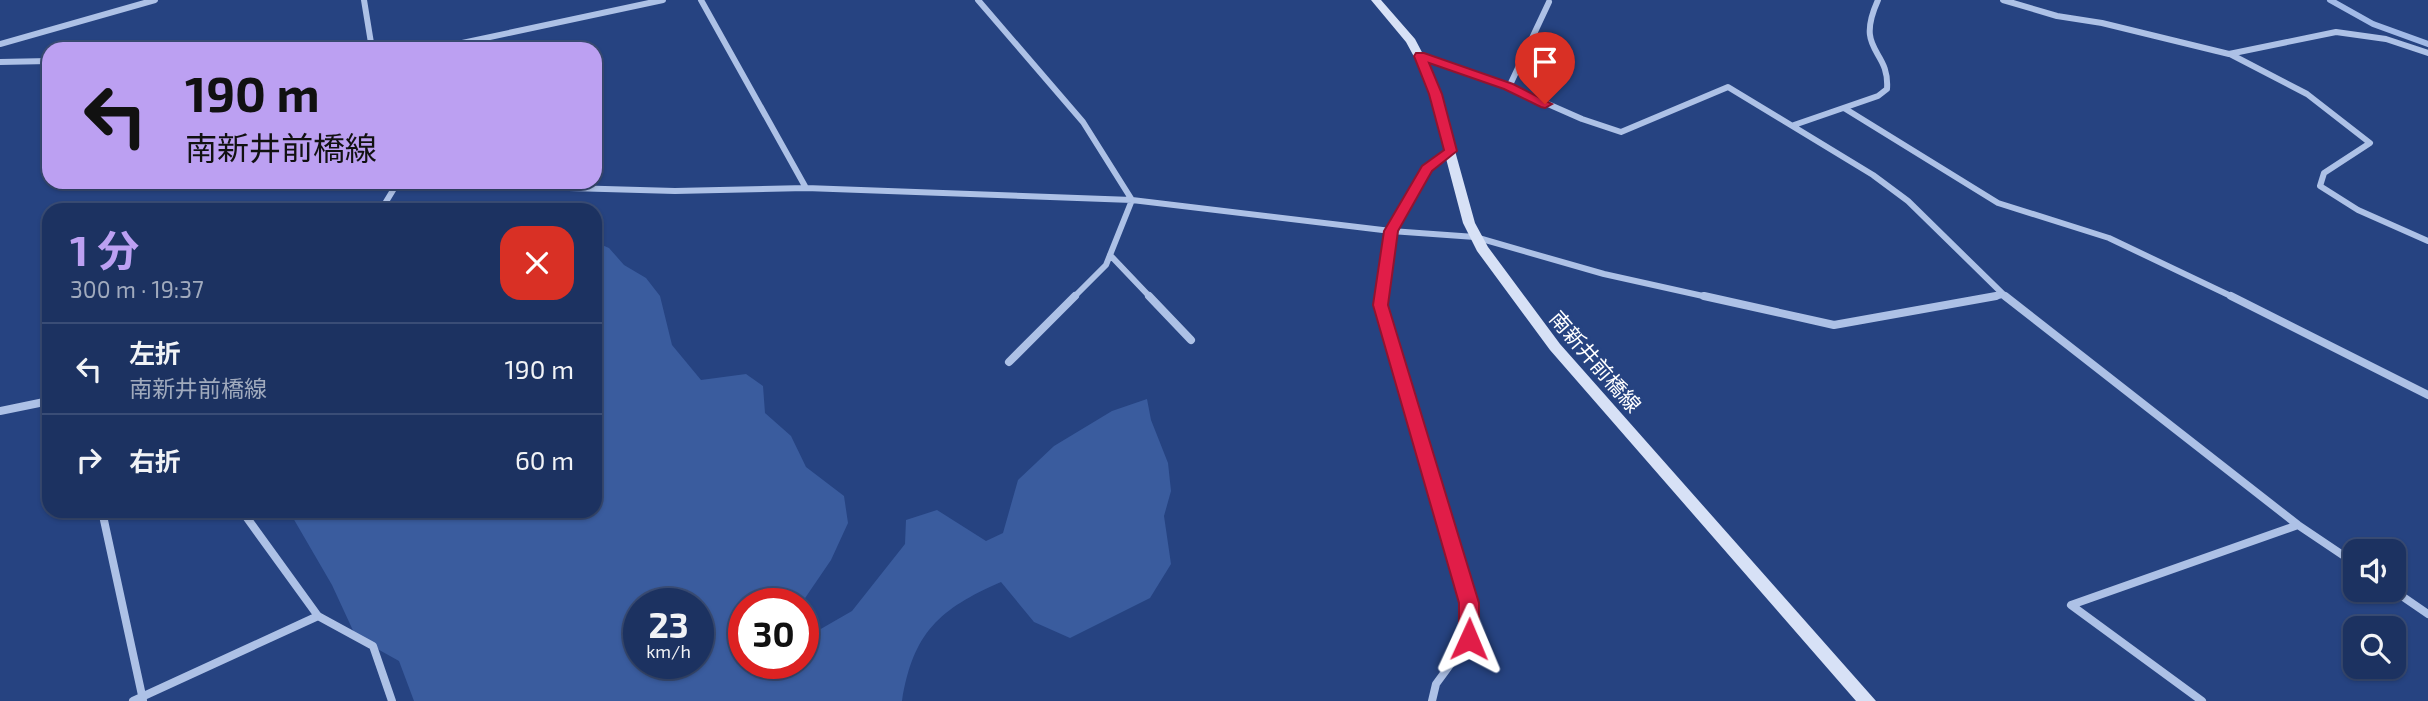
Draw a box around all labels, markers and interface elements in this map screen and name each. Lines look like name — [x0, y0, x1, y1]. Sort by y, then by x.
pin — [1515, 32, 1575, 104]
icon: arrive — [1526, 43, 1564, 81]
text: 190 m — [185, 63, 320, 122]
icon: left — [70, 70, 161, 161]
text: 南新井前橋線 — [185, 128, 377, 166]
text: 1 分 — [70, 224, 139, 274]
button: close — [500, 226, 574, 300]
text: 300 m · 19:37 — [70, 275, 204, 303]
street label: 南新井前橋線 — [1545, 305, 1647, 417]
text: 左折 — [129, 337, 181, 368]
icon: left — [70, 350, 108, 388]
text: 190 m — [505, 353, 574, 384]
text: 南新井前橋線 — [129, 374, 267, 402]
icon: right — [70, 441, 108, 479]
text: 60 m — [515, 444, 574, 475]
text: 右折 — [129, 445, 181, 476]
map controls — [2343, 539, 2406, 679]
button: sound — [2343, 539, 2406, 602]
speed limit sign: 30 — [728, 588, 819, 679]
position arrow — [1432, 602, 1506, 676]
text: 23 — [648, 603, 689, 645]
button: search — [2343, 616, 2406, 679]
text: km/h — [646, 640, 691, 662]

